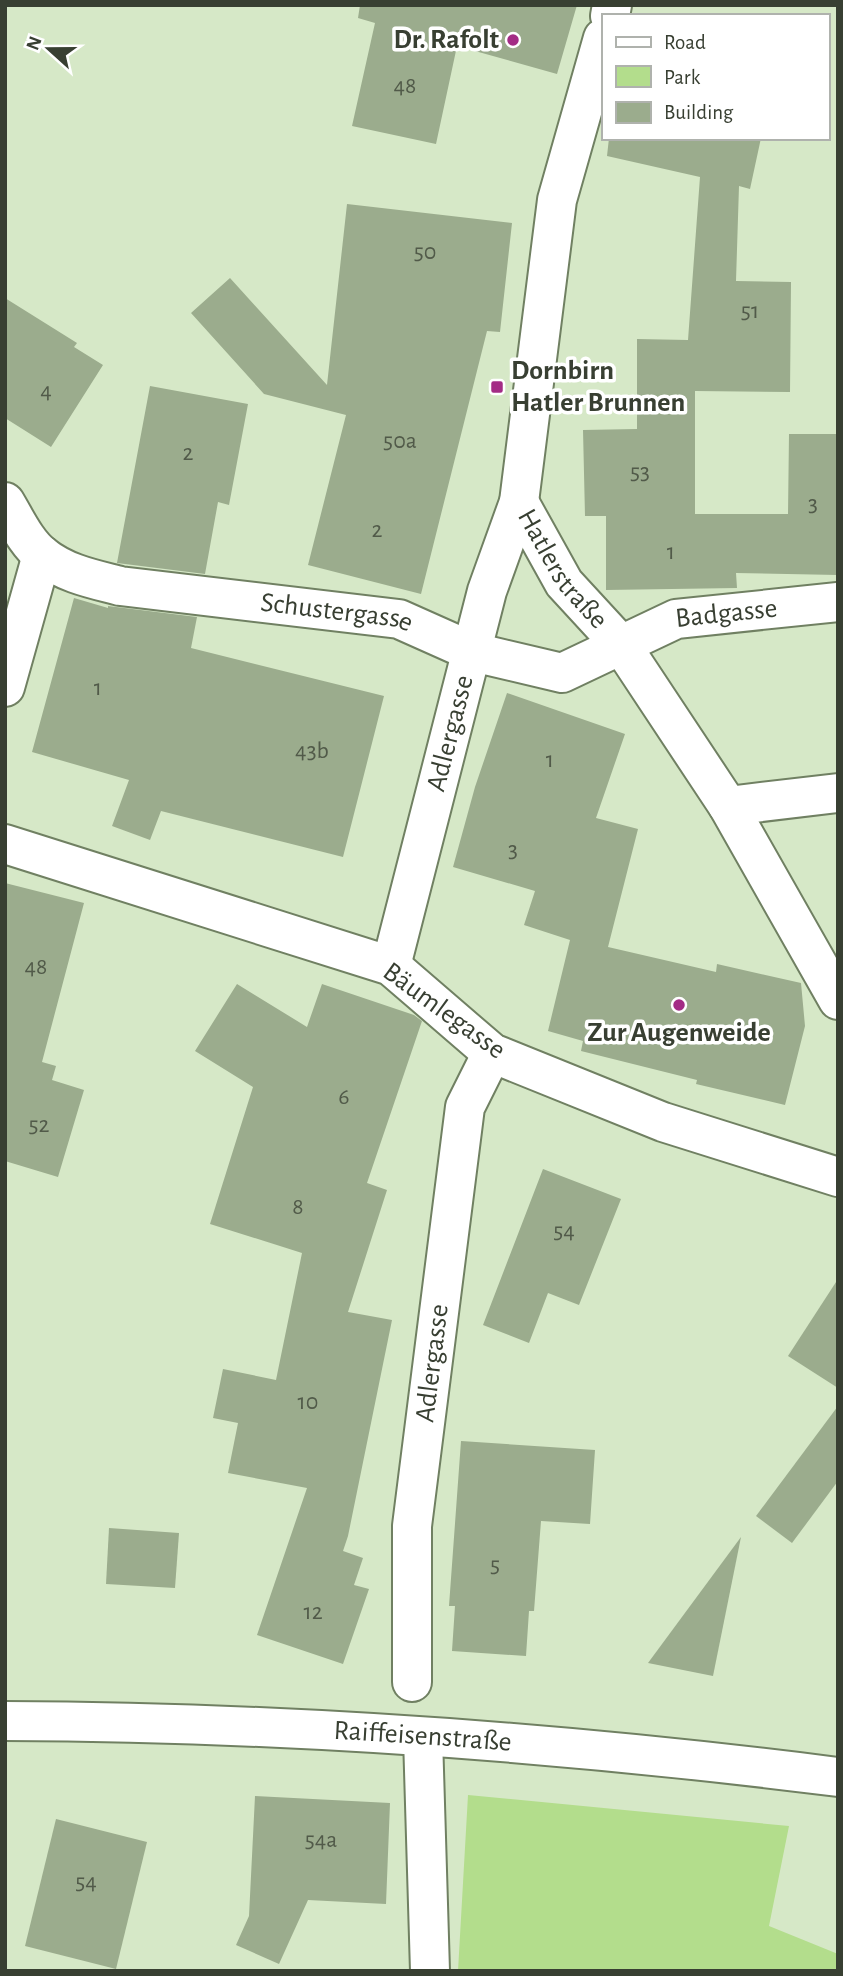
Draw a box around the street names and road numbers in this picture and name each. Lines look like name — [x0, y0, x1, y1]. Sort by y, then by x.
street label: Hatlerstraße — [512, 504, 613, 634]
street label: Schustergasse — [259, 589, 417, 637]
street label: Badgasse — [674, 594, 779, 633]
street label: Adlergasse — [422, 672, 479, 795]
street label: Bäumlegasse — [378, 957, 510, 1065]
street label: Adlergasse — [411, 1303, 454, 1424]
street label: Raiffeisenstraße — [333, 1717, 513, 1757]

